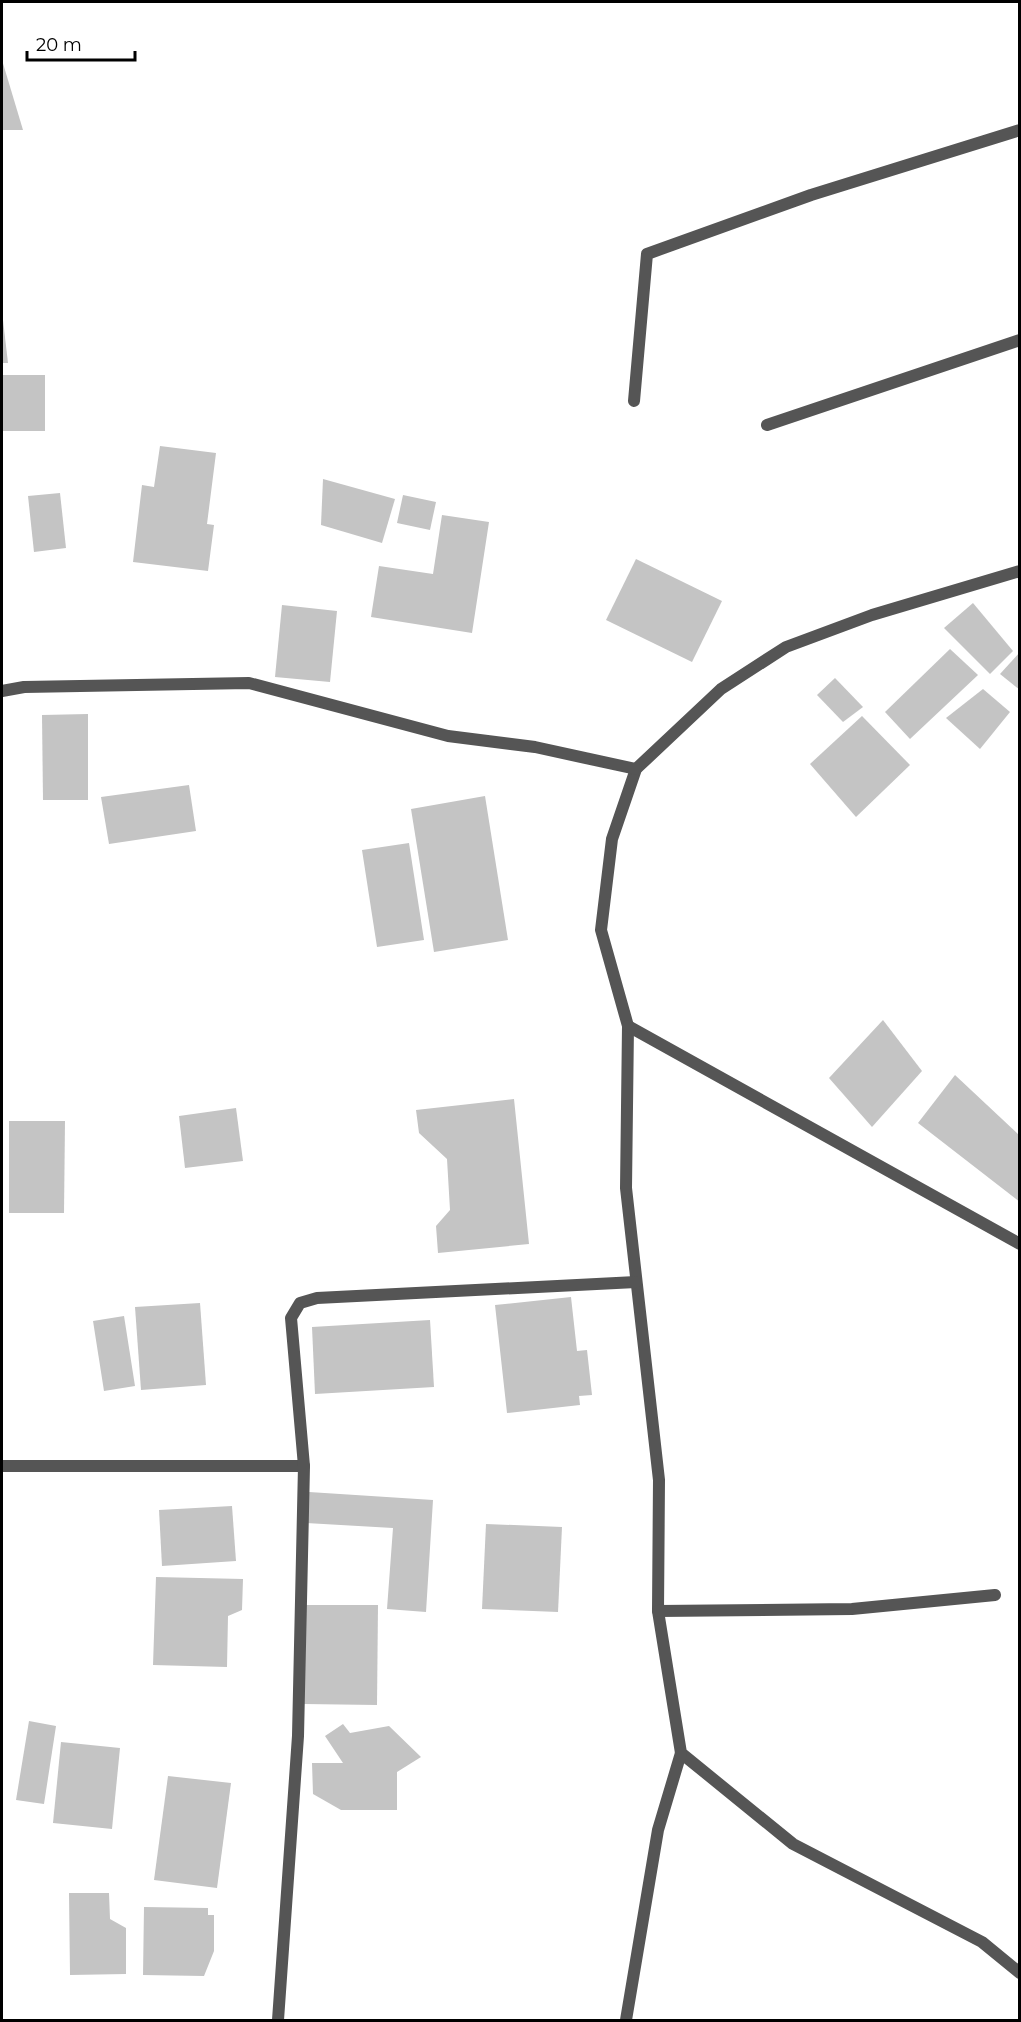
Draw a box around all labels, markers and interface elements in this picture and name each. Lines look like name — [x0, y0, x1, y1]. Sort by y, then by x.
scale bar — [27, 24, 135, 62]
text: 20 m — [36, 34, 82, 56]

